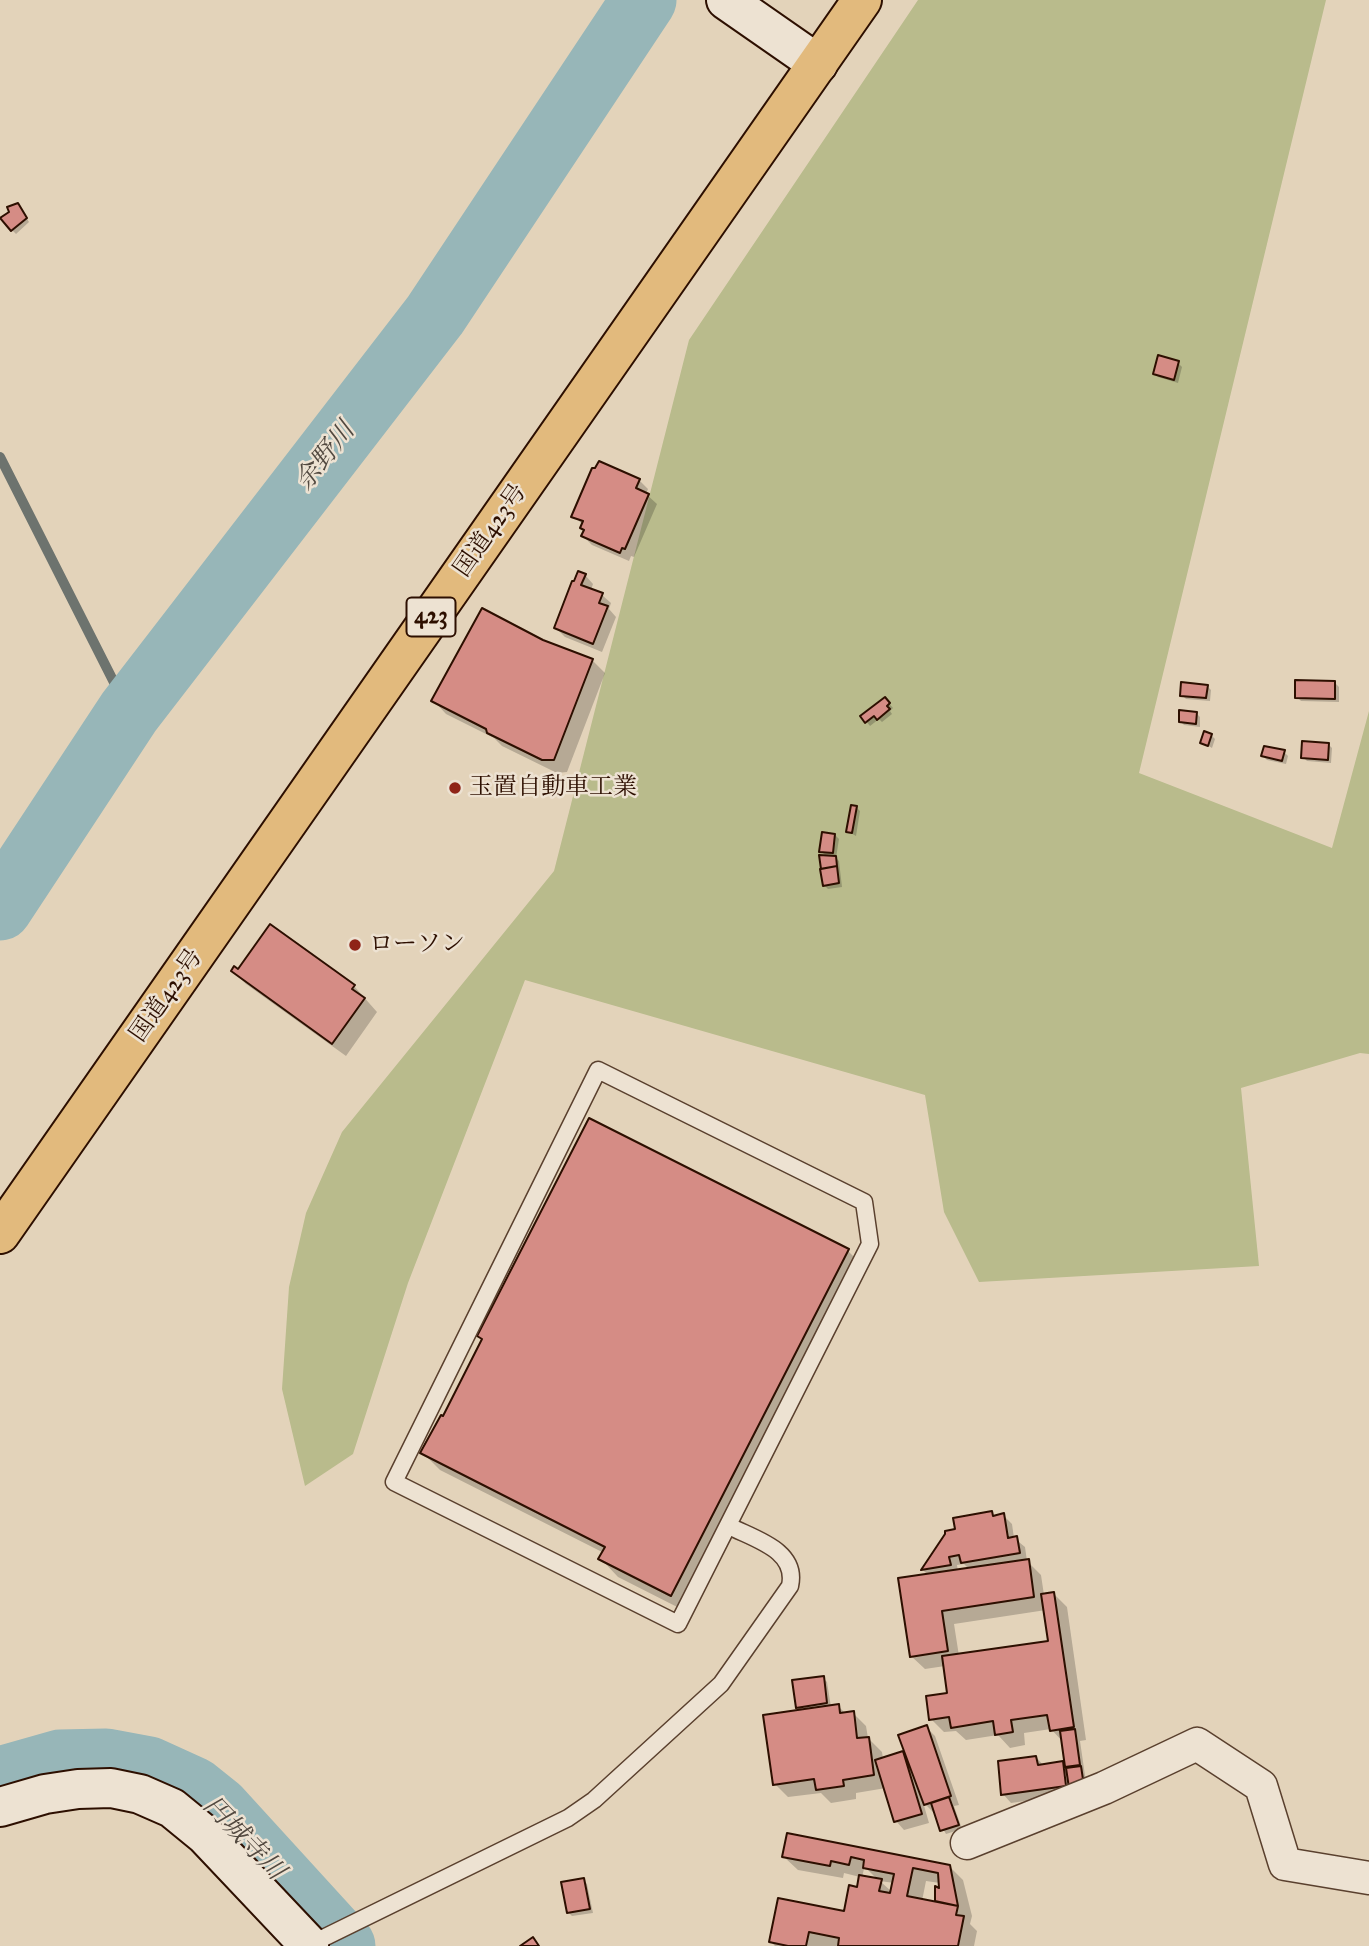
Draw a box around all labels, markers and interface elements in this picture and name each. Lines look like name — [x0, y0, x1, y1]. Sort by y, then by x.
water label: 余野川 — [290, 417, 362, 497]
street label: 国道423号 — [449, 479, 533, 583]
road number: 423 — [406, 597, 456, 636]
place label: 玉置自動車工業 — [469, 774, 637, 802]
marker: 玉置自動車工業 — [447, 780, 463, 796]
place label: ローソン — [369, 931, 465, 959]
marker: ローソン — [347, 937, 363, 953]
street label: 国道423号 — [125, 944, 209, 1048]
water label: 円城寺川 — [196, 1791, 290, 1887]

